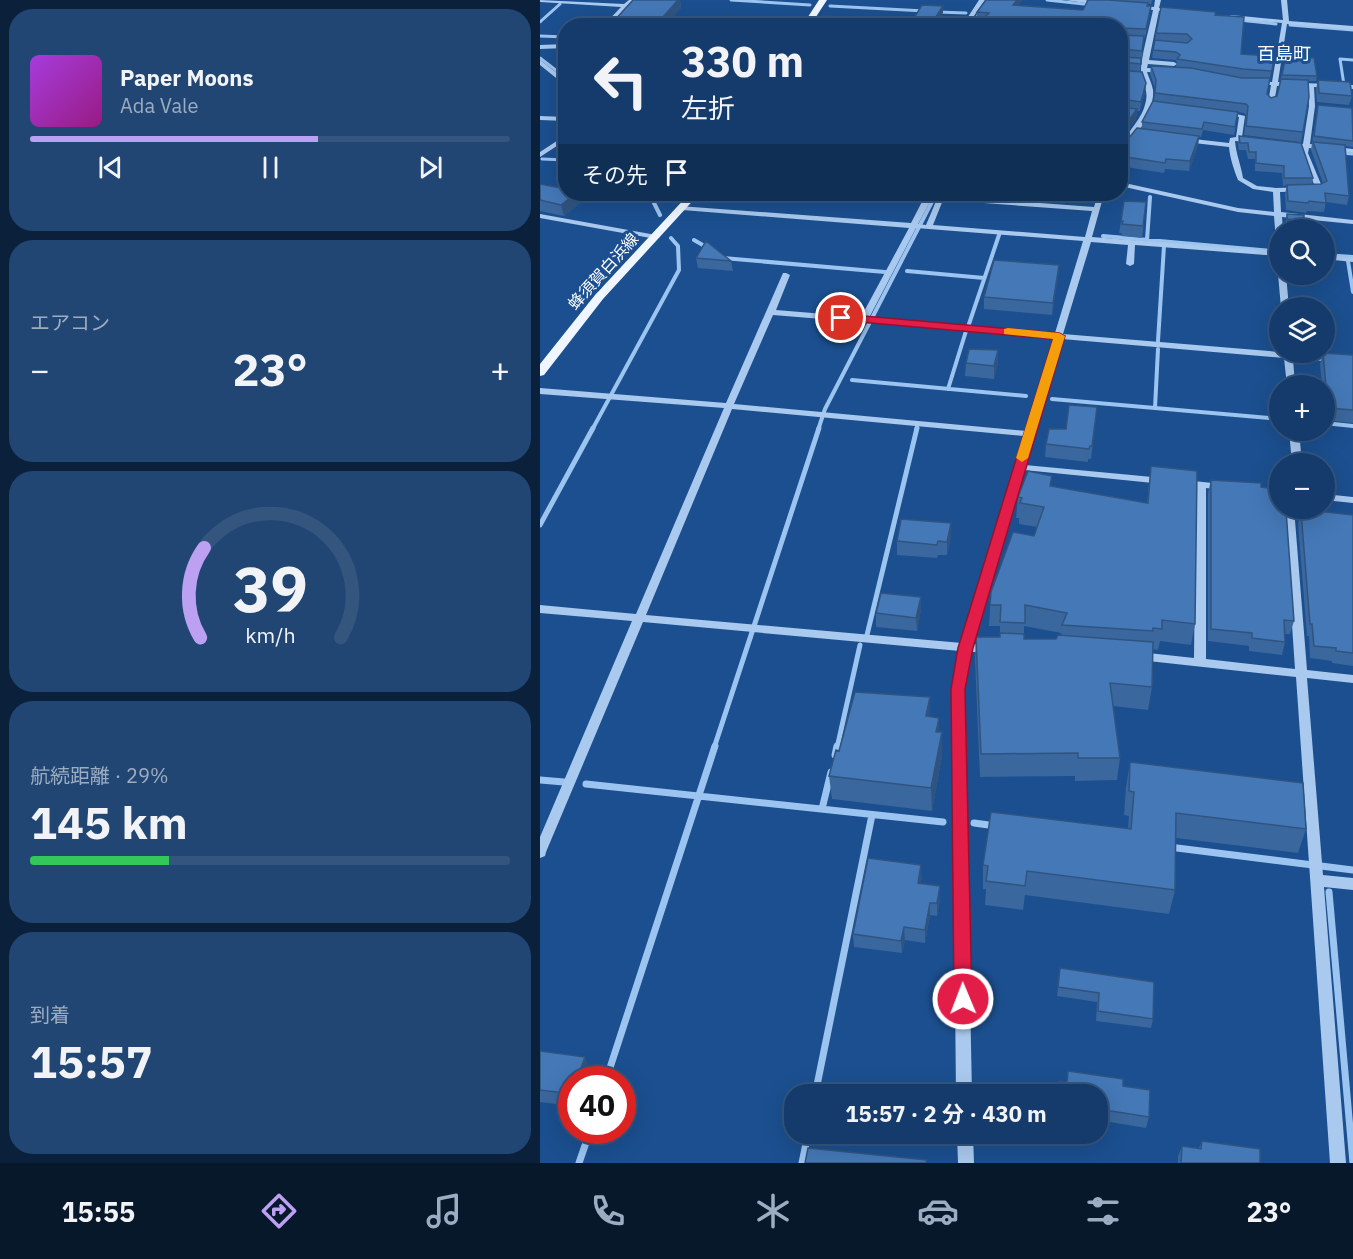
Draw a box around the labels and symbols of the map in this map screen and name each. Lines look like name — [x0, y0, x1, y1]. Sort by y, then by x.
district label: 百島町 — [1257, 42, 1311, 65]
street label: 蜂須賀白浜線 — [563, 229, 643, 313]
pin — [815, 292, 866, 343]
position arrow — [931, 967, 995, 1031]
speed limit sign: 40 — [558, 1066, 636, 1144]

